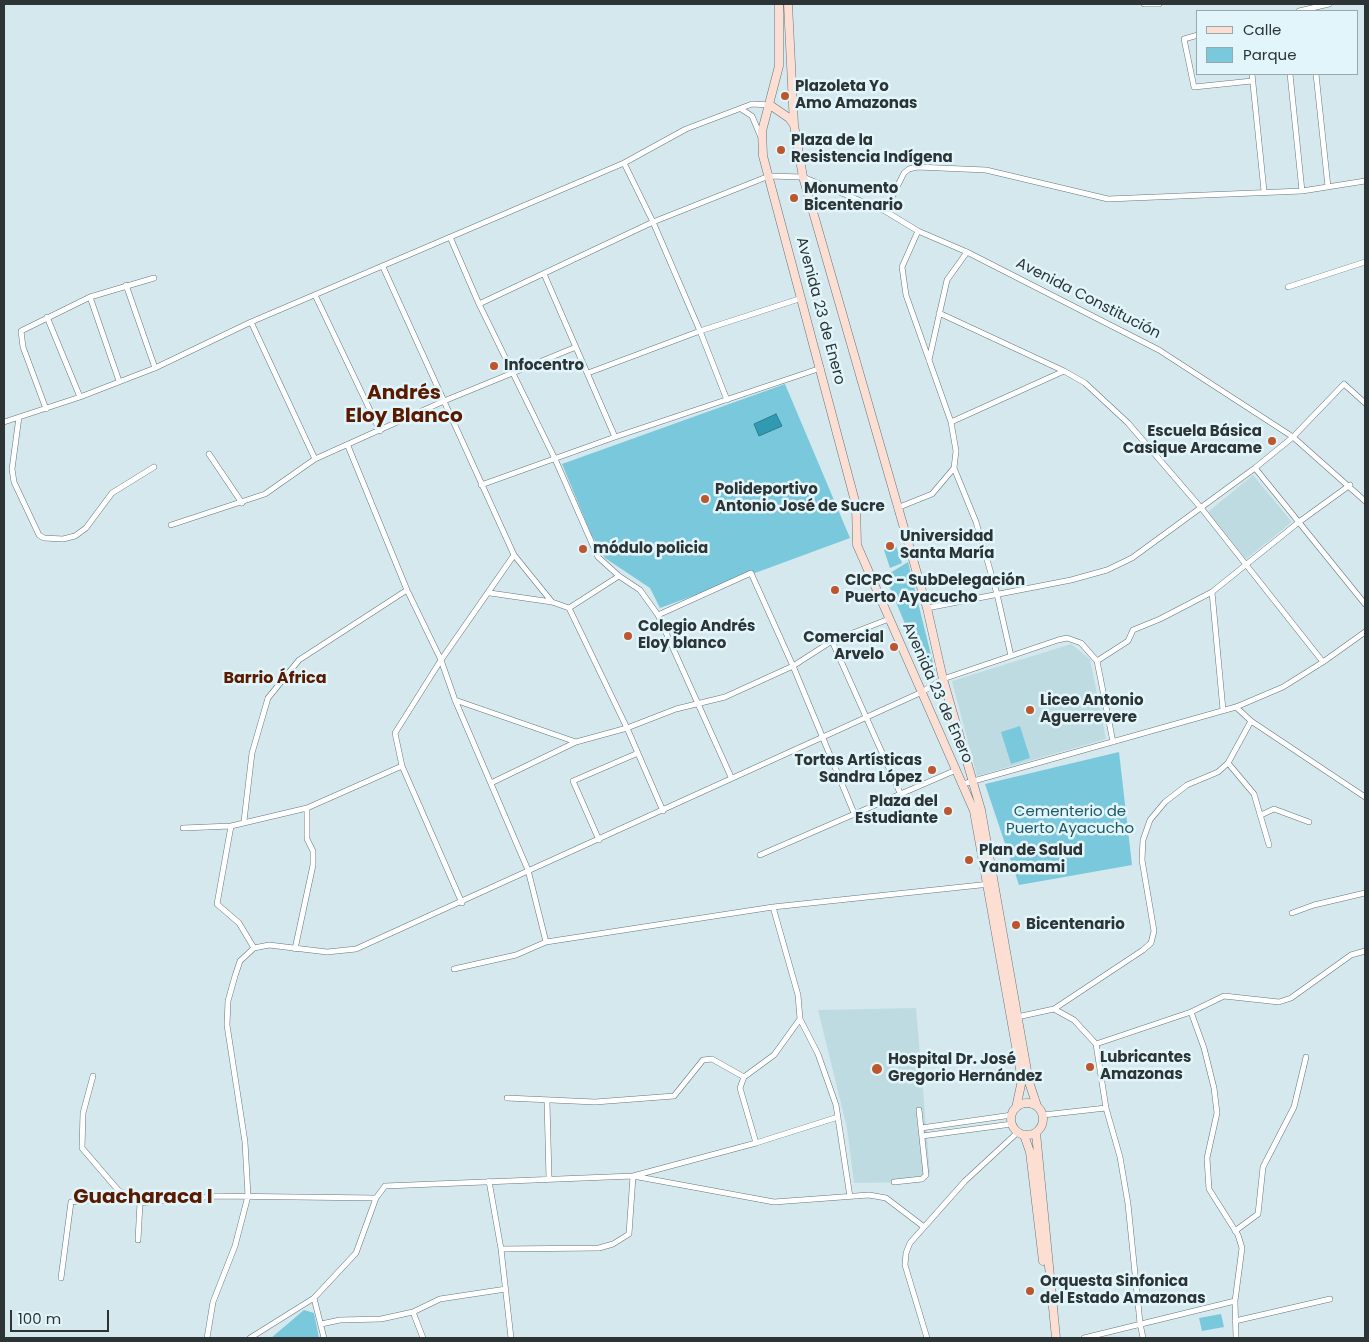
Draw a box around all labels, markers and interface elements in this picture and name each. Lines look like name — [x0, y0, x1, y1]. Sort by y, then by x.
legend — [1196, 10, 1359, 75]
text: Calle — [1243, 19, 1281, 40]
text: Parque — [1243, 44, 1296, 65]
place label: Plazoleta Yo Amo Amazonas — [795, 78, 917, 113]
marker: Plazoleta Yo Amo Amazonas — [779, 90, 791, 102]
place label: Plaza de la Resistencia Indígena — [791, 132, 953, 167]
marker: Plaza de la Resistencia Indígena — [775, 144, 787, 156]
place label: Monumento Bicentenario — [804, 180, 903, 215]
marker: Monumento Bicentenario — [788, 192, 800, 204]
street label: Avenida 23 de Enero — [792, 235, 848, 387]
street label: Avenida Constitución — [1013, 255, 1163, 343]
place label: Infocentro — [504, 357, 584, 375]
marker: Infocentro — [488, 360, 500, 372]
district label: Andrés Eloy Blanco — [345, 382, 463, 429]
place label: Escuela Básica Casique Aracame — [1123, 423, 1262, 458]
marker: Escuela Básica Casique Aracame — [1266, 435, 1278, 447]
place label: Polideportivo Antonio José de Sucre — [715, 481, 885, 516]
marker: Polideportivo Antonio José de Sucre — [699, 493, 711, 505]
place label: Universidad Santa María — [900, 528, 994, 563]
place label: módulo policia — [593, 540, 708, 558]
marker: Universidad Santa María — [884, 540, 896, 552]
marker: módulo policia — [577, 543, 589, 555]
place label: CICPC - SubDelegación Puerto Ayacucho — [845, 572, 1025, 607]
marker: CICPC - SubDelegación Puerto Ayacucho — [829, 584, 841, 596]
place label: Colegio Andrés Eloy blanco — [638, 618, 755, 653]
street label: Avenida 23 de Enero — [898, 620, 976, 766]
place label: Comercial Arvelo — [803, 629, 884, 664]
marker: Colegio Andrés Eloy blanco — [622, 630, 634, 642]
marker: Comercial Arvelo — [888, 641, 900, 653]
district label: Barrio África — [223, 669, 327, 689]
place label: Liceo Antonio Aguerrevere — [1040, 692, 1144, 727]
marker: Liceo Antonio Aguerrevere — [1024, 704, 1036, 716]
place label: Tortas Artísticas Sandra López — [794, 752, 922, 787]
marker: Tortas Artísticas Sandra López — [926, 764, 938, 776]
place label: Plaza del Estudiante — [855, 793, 938, 828]
park label: Cementerio de Puerto Ayacucho — [1006, 803, 1134, 838]
marker: Plaza del Estudiante — [942, 805, 954, 817]
place label: Plan de Salud Yanomami — [979, 842, 1083, 877]
marker: Plan de Salud Yanomami — [963, 854, 975, 866]
place label: Bicentenario — [1026, 916, 1125, 934]
marker: Bicentenario — [1010, 919, 1022, 931]
place label: Lubricantes Amazonas — [1100, 1049, 1191, 1084]
place label: Hospital Dr. José Gregorio Hernández — [888, 1051, 1042, 1086]
marker: Lubricantes Amazonas — [1084, 1061, 1096, 1073]
marker: Hospital Dr. José Gregorio Hernández — [870, 1062, 884, 1076]
district label: Guacharaca I — [73, 1186, 213, 1210]
place label: Orquesta Sinfonica del Estado Amazonas — [1040, 1273, 1205, 1308]
marker: Orquesta Sinfonica del Estado Amazonas — [1024, 1285, 1036, 1297]
scale bar — [12, 1300, 111, 1332]
text: 100 m — [18, 1308, 61, 1329]

